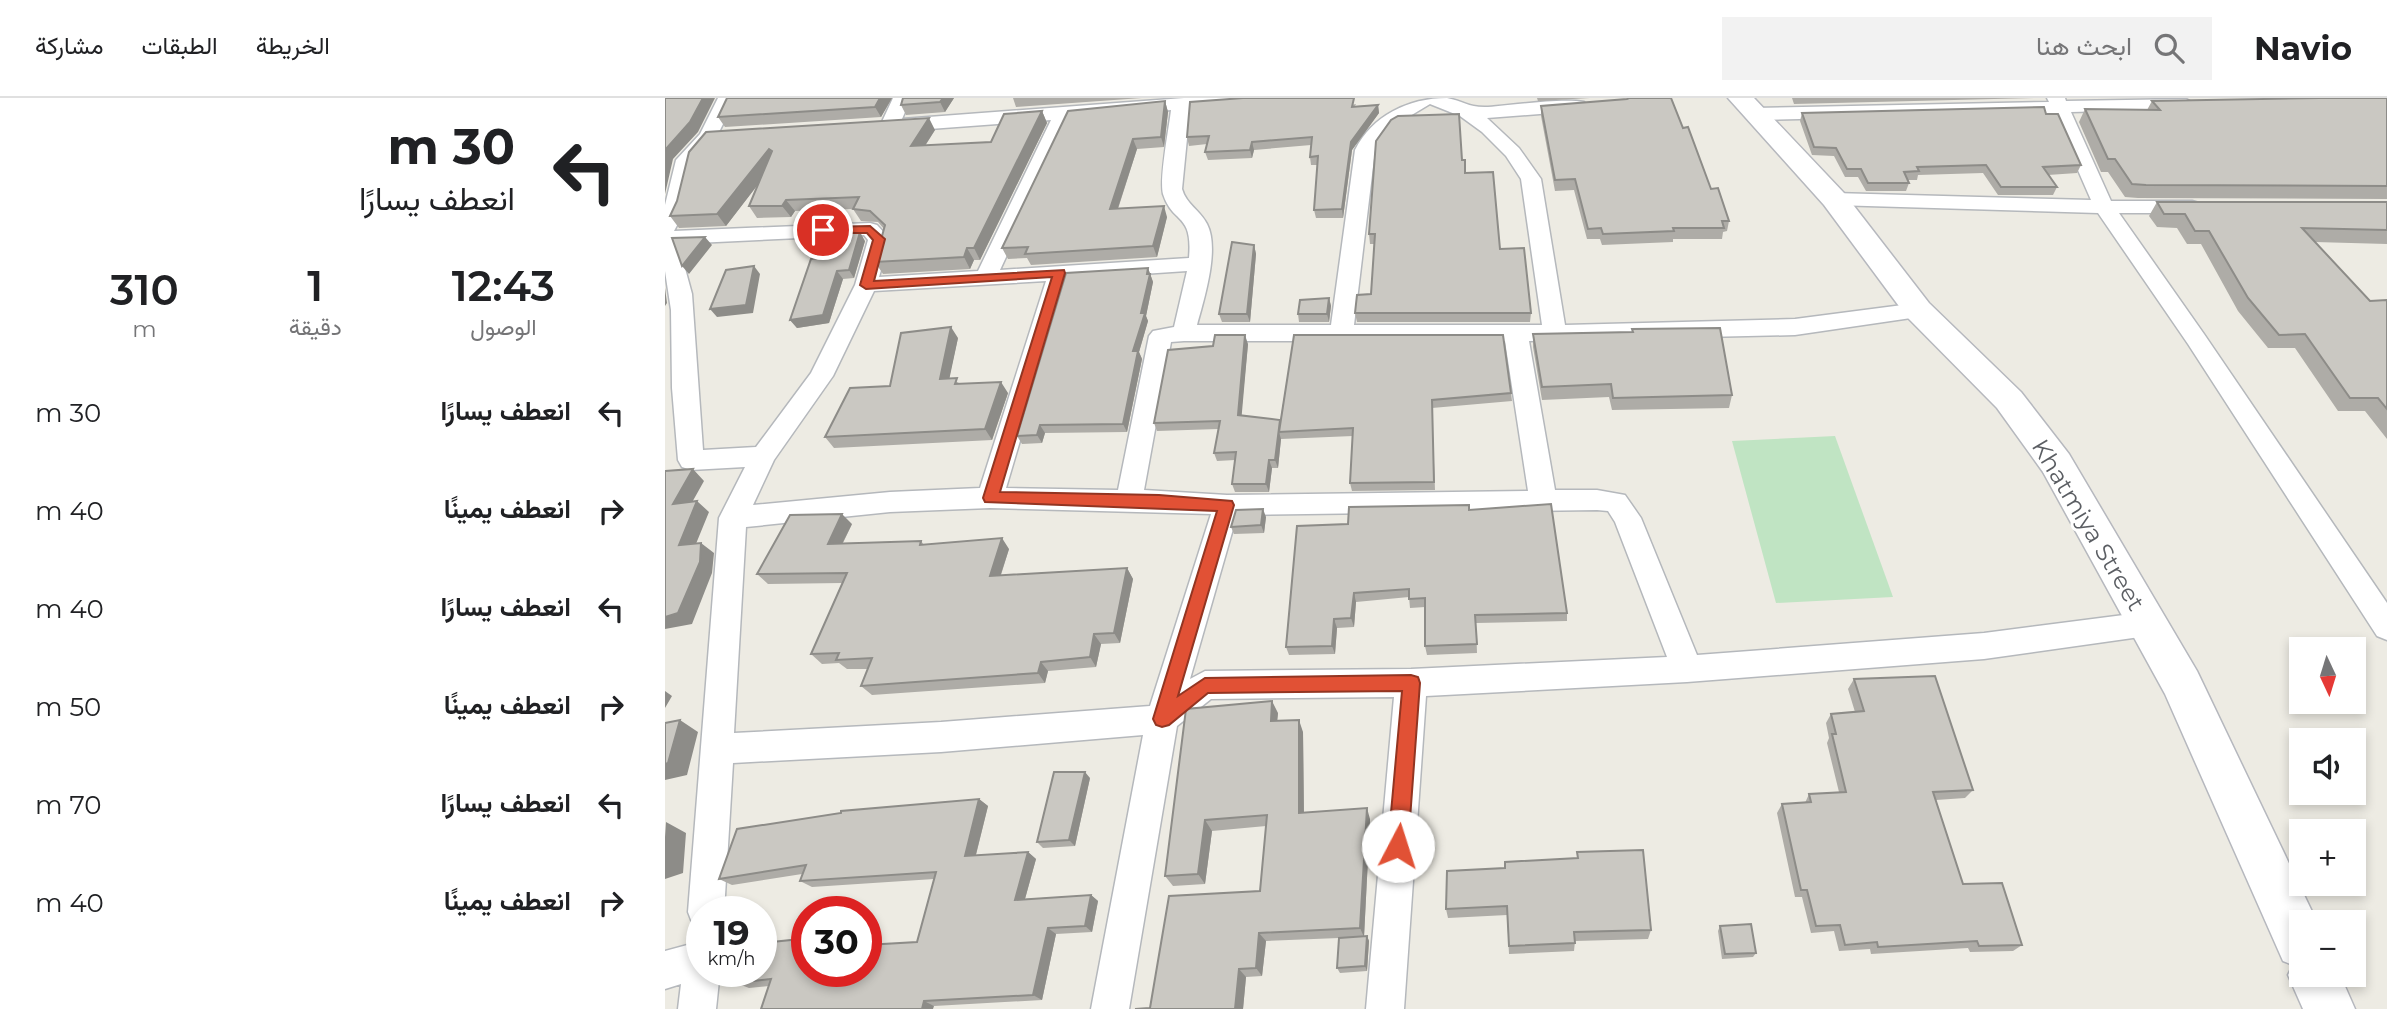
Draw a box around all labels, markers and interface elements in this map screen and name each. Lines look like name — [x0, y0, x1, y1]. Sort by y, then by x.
search box — [1722, 17, 2212, 80]
text: Navio — [2254, 28, 2352, 68]
icon: search — [2150, 29, 2188, 67]
text: ابحث هنا — [2036, 30, 2132, 62]
text: مشاركة — [35, 31, 103, 60]
text: الطبقات — [141, 31, 218, 60]
text: الخريطة — [256, 31, 330, 60]
text: 30 m — [387, 117, 515, 176]
icon: left — [539, 126, 630, 217]
text: انعطف يسارًا — [359, 179, 515, 218]
pin — [793, 200, 853, 260]
icon: arrive — [804, 211, 842, 249]
text: 1 — [307, 260, 323, 312]
text: 12:43 — [452, 260, 555, 312]
text: 310 — [110, 264, 179, 316]
text: دقيقة — [289, 313, 342, 341]
text: الوصول — [470, 313, 537, 341]
text: m — [132, 315, 157, 343]
icon: left — [592, 394, 630, 432]
text: انعطف يسارًا — [441, 395, 571, 427]
text: 30 m — [35, 397, 101, 429]
street label: Khatmiya Street — [2026, 434, 2151, 616]
icon: right — [592, 492, 630, 530]
text: انعطف يمينًا — [444, 493, 571, 525]
text: 40 m — [35, 495, 104, 527]
icon: left — [592, 590, 630, 628]
text: انعطف يسارًا — [441, 591, 571, 623]
text: 40 m — [35, 593, 104, 625]
north arrow — [2289, 637, 2366, 714]
map controls — [2289, 637, 2366, 987]
icon: right — [592, 688, 630, 726]
text: انعطف يمينًا — [444, 689, 571, 721]
text: 50 m — [35, 691, 101, 723]
button: sound — [2289, 728, 2366, 805]
icon: left — [592, 786, 630, 824]
text: انعطف يسارًا — [441, 787, 571, 819]
text: 70 m — [35, 789, 101, 821]
position arrow — [1361, 809, 1435, 883]
button: + — [2289, 819, 2366, 896]
icon: right — [592, 884, 630, 922]
text: انعطف يمينًا — [444, 885, 571, 917]
text: 40 m — [35, 887, 104, 919]
speed limit sign: 30 — [791, 896, 882, 987]
button: − — [2289, 910, 2366, 987]
text: 19 — [713, 911, 750, 954]
text: km/h — [707, 948, 756, 970]

